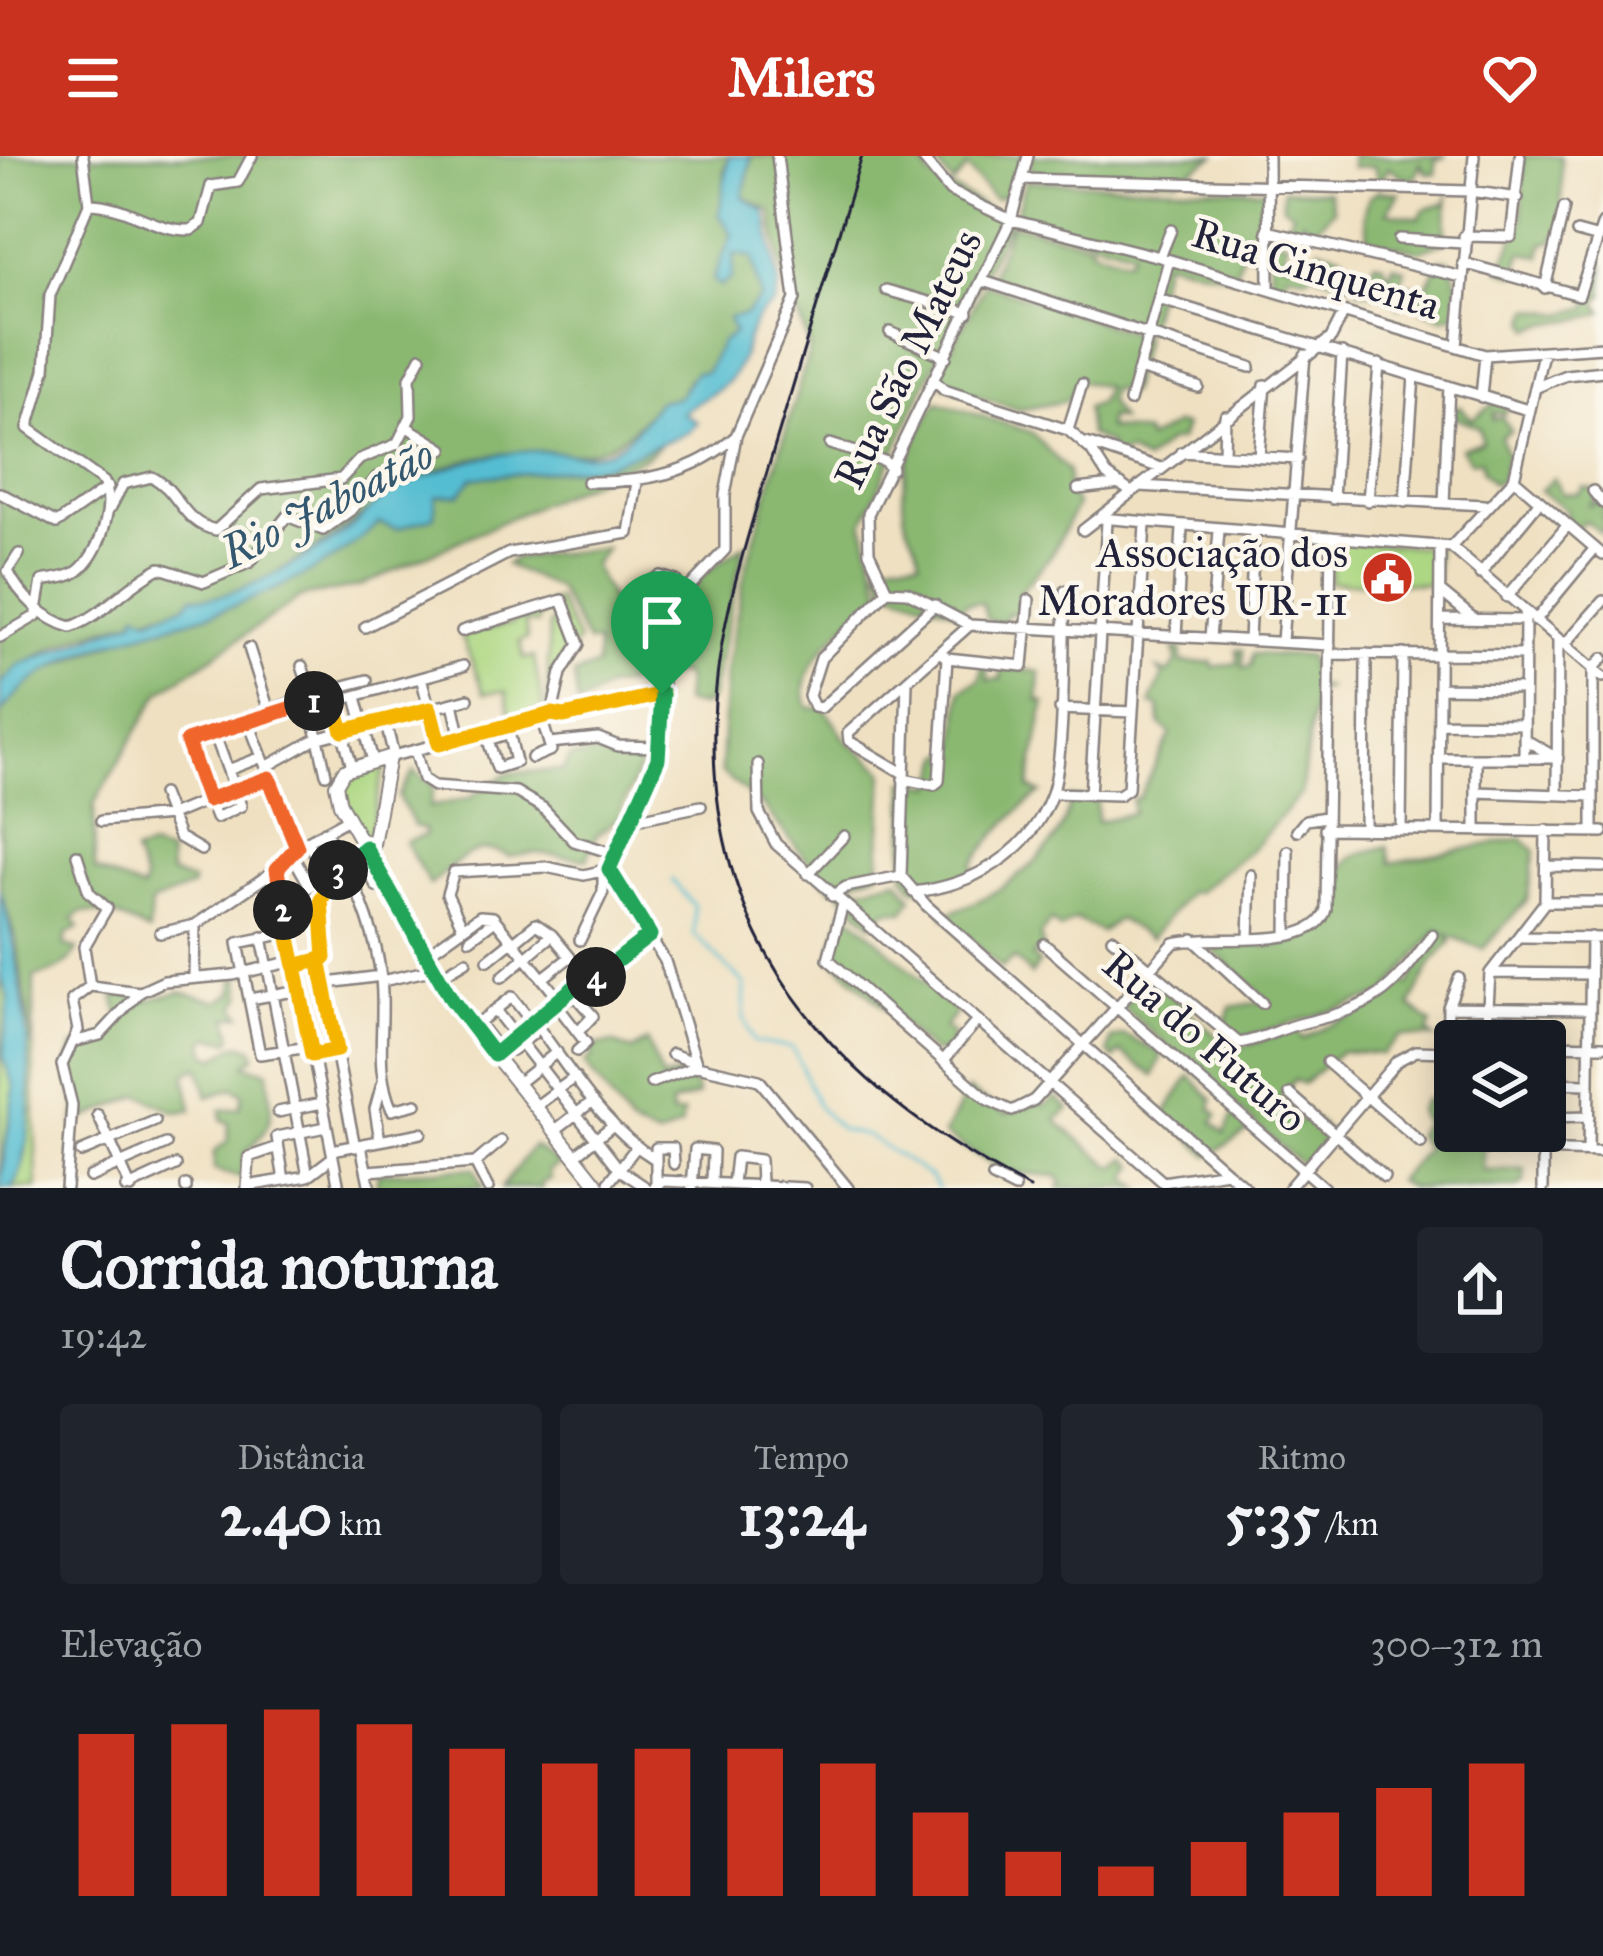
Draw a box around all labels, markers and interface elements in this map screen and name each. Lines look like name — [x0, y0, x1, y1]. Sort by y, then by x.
icon: menu — [60, 45, 126, 111]
text: Milers — [728, 45, 875, 111]
icon: heart — [1477, 45, 1543, 111]
street label: Rua Cinquenta — [1186, 207, 1446, 331]
street label: Rua São Mateus — [823, 221, 993, 497]
water label: Rio Jaboatão — [209, 426, 443, 581]
place label: Associação dos Moradores UR-11 — [1037, 527, 1348, 627]
public building icon: Associação dos Moradores UR-11 — [1359, 549, 1415, 605]
pin — [611, 571, 713, 694]
icon: arrive — [629, 589, 695, 655]
pin: 1 — [284, 671, 344, 731]
text: 1 — [307, 681, 321, 721]
pin: 3 — [308, 840, 368, 900]
text: 3 — [331, 850, 345, 890]
pin: 2 — [253, 880, 313, 940]
text: 2 — [275, 890, 291, 930]
street label: Rua do Futuro — [1092, 938, 1318, 1144]
pin: 4 — [566, 947, 626, 1007]
text: 4 — [587, 957, 605, 997]
map controls — [1434, 1020, 1566, 1152]
button: layers — [1434, 1020, 1566, 1152]
text: Corrida noturna — [60, 1225, 497, 1306]
button: share — [1417, 1227, 1543, 1353]
text: 19:42 — [60, 1311, 147, 1359]
text: Distância — [237, 1438, 365, 1478]
text: Tempo — [754, 1438, 849, 1478]
text: Ritmo — [1258, 1438, 1346, 1478]
text: 2.40 — [220, 1478, 332, 1551]
text: 13:24 — [739, 1478, 864, 1551]
text: 5:35 — [1225, 1478, 1320, 1551]
text: km — [332, 1504, 382, 1544]
text: /km — [1320, 1504, 1379, 1544]
text: Elevação — [60, 1620, 202, 1668]
text: 300–312 m — [1370, 1620, 1543, 1668]

